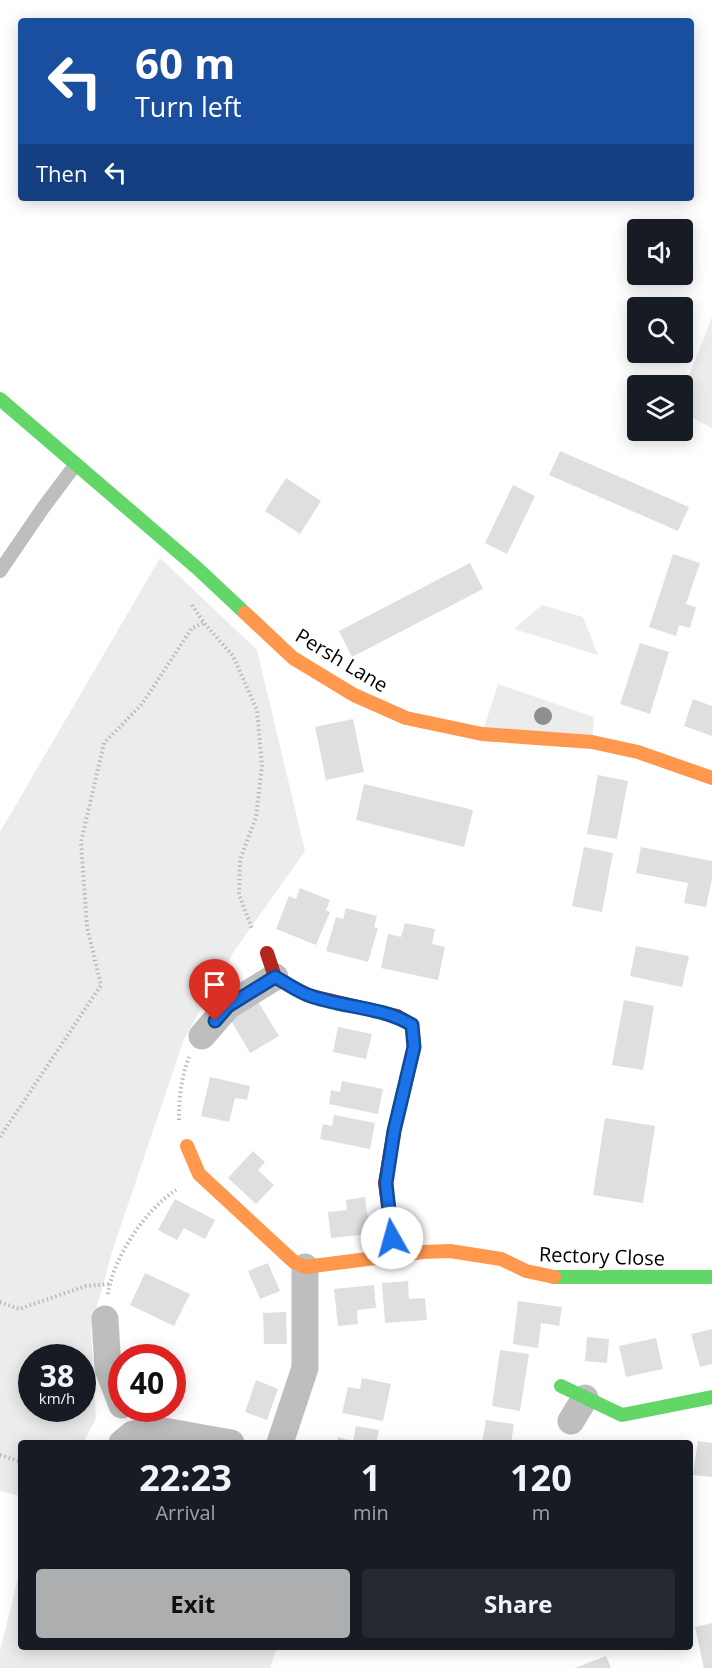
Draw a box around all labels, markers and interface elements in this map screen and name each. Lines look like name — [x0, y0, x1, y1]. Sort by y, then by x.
text: 60 m — [135, 34, 235, 91]
icon: left — [36, 42, 114, 120]
text: Turn left — [135, 88, 242, 125]
icon: left — [99, 156, 132, 189]
text: Then — [36, 158, 87, 188]
map controls — [627, 219, 693, 441]
button: sound — [627, 219, 693, 285]
button: search — [627, 297, 693, 363]
button: layers — [627, 375, 693, 441]
street label: Persh Lane — [291, 622, 393, 698]
pin — [189, 959, 240, 1021]
icon: arrive — [198, 968, 231, 1001]
position arrow — [360, 1206, 424, 1270]
street label: Rectory Close — [538, 1240, 666, 1272]
speed limit sign: 40 — [108, 1344, 186, 1422]
text: 38 — [40, 1355, 74, 1396]
text: km/h — [39, 1388, 75, 1408]
text: 22:23 — [139, 1453, 232, 1502]
text: 1 — [361, 1453, 381, 1502]
text: 120 — [510, 1453, 572, 1502]
text: Arrival — [155, 1499, 216, 1526]
text: min — [353, 1499, 389, 1526]
text: m — [532, 1499, 550, 1526]
button: Exit — [36, 1569, 350, 1638]
button: Share — [362, 1569, 675, 1638]

